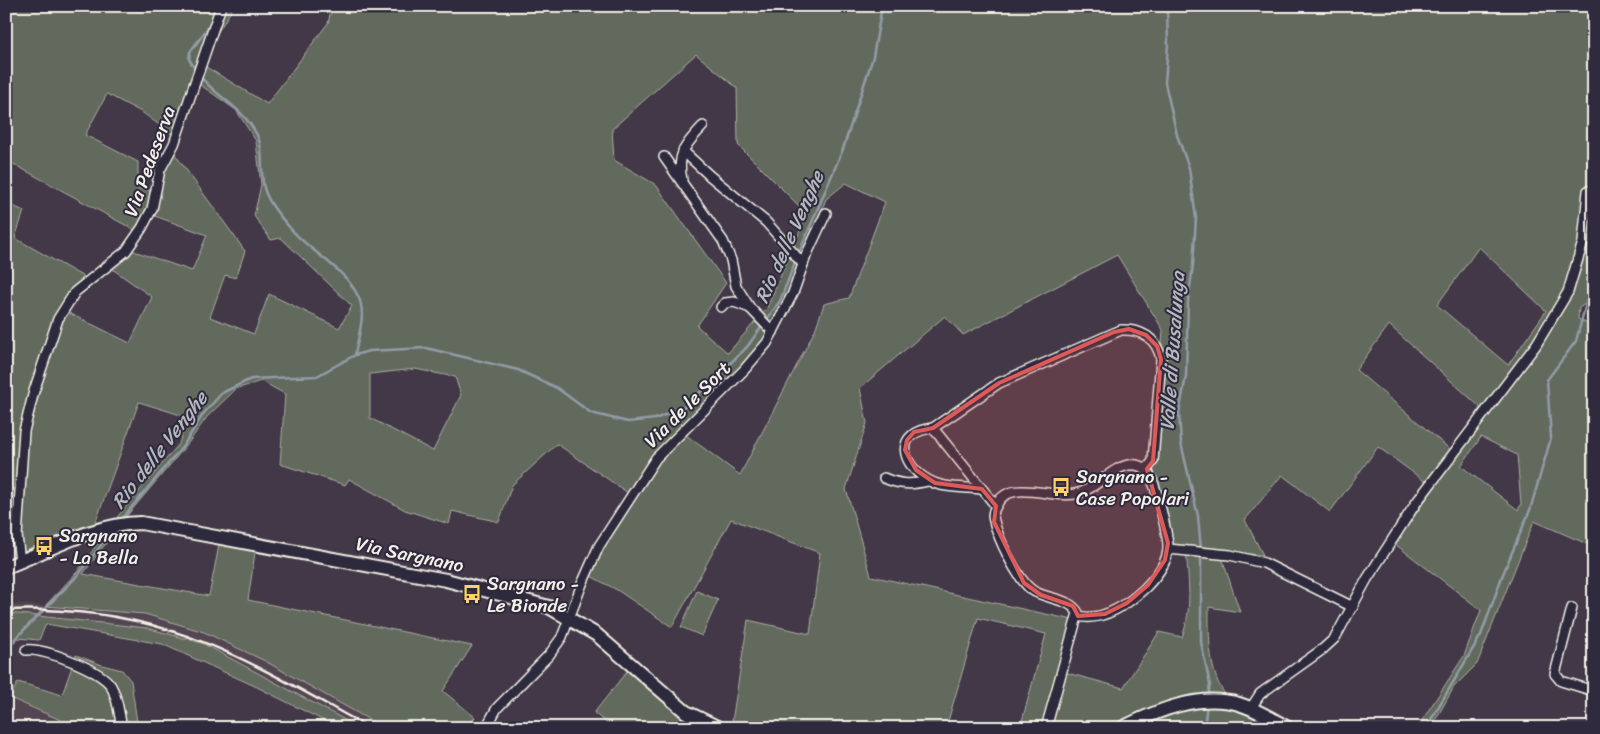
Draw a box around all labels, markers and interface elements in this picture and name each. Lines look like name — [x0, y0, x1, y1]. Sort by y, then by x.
street label: Via Pedeserva — [114, 101, 185, 221]
water label: Rio delle Venghe — [745, 163, 835, 309]
water label: Valle di Busalunga — [1150, 269, 1196, 431]
street label: Via de le Sort — [636, 353, 739, 456]
water label: Rio delle Venghe — [102, 382, 218, 517]
place label: Sargnano - Case Popolari — [1076, 460, 1190, 515]
bus stop icon: Sargnano - Case Popolari — [1050, 476, 1072, 498]
place label: Sargnano - La Bella — [59, 519, 139, 574]
street label: Via Sargnano — [353, 527, 467, 582]
bus stop icon: Sargnano - La Bella — [33, 535, 55, 557]
place label: Sargnano - Le Bionde — [487, 567, 579, 622]
bus stop icon: Sargnano - Le Bionde — [461, 583, 483, 605]

